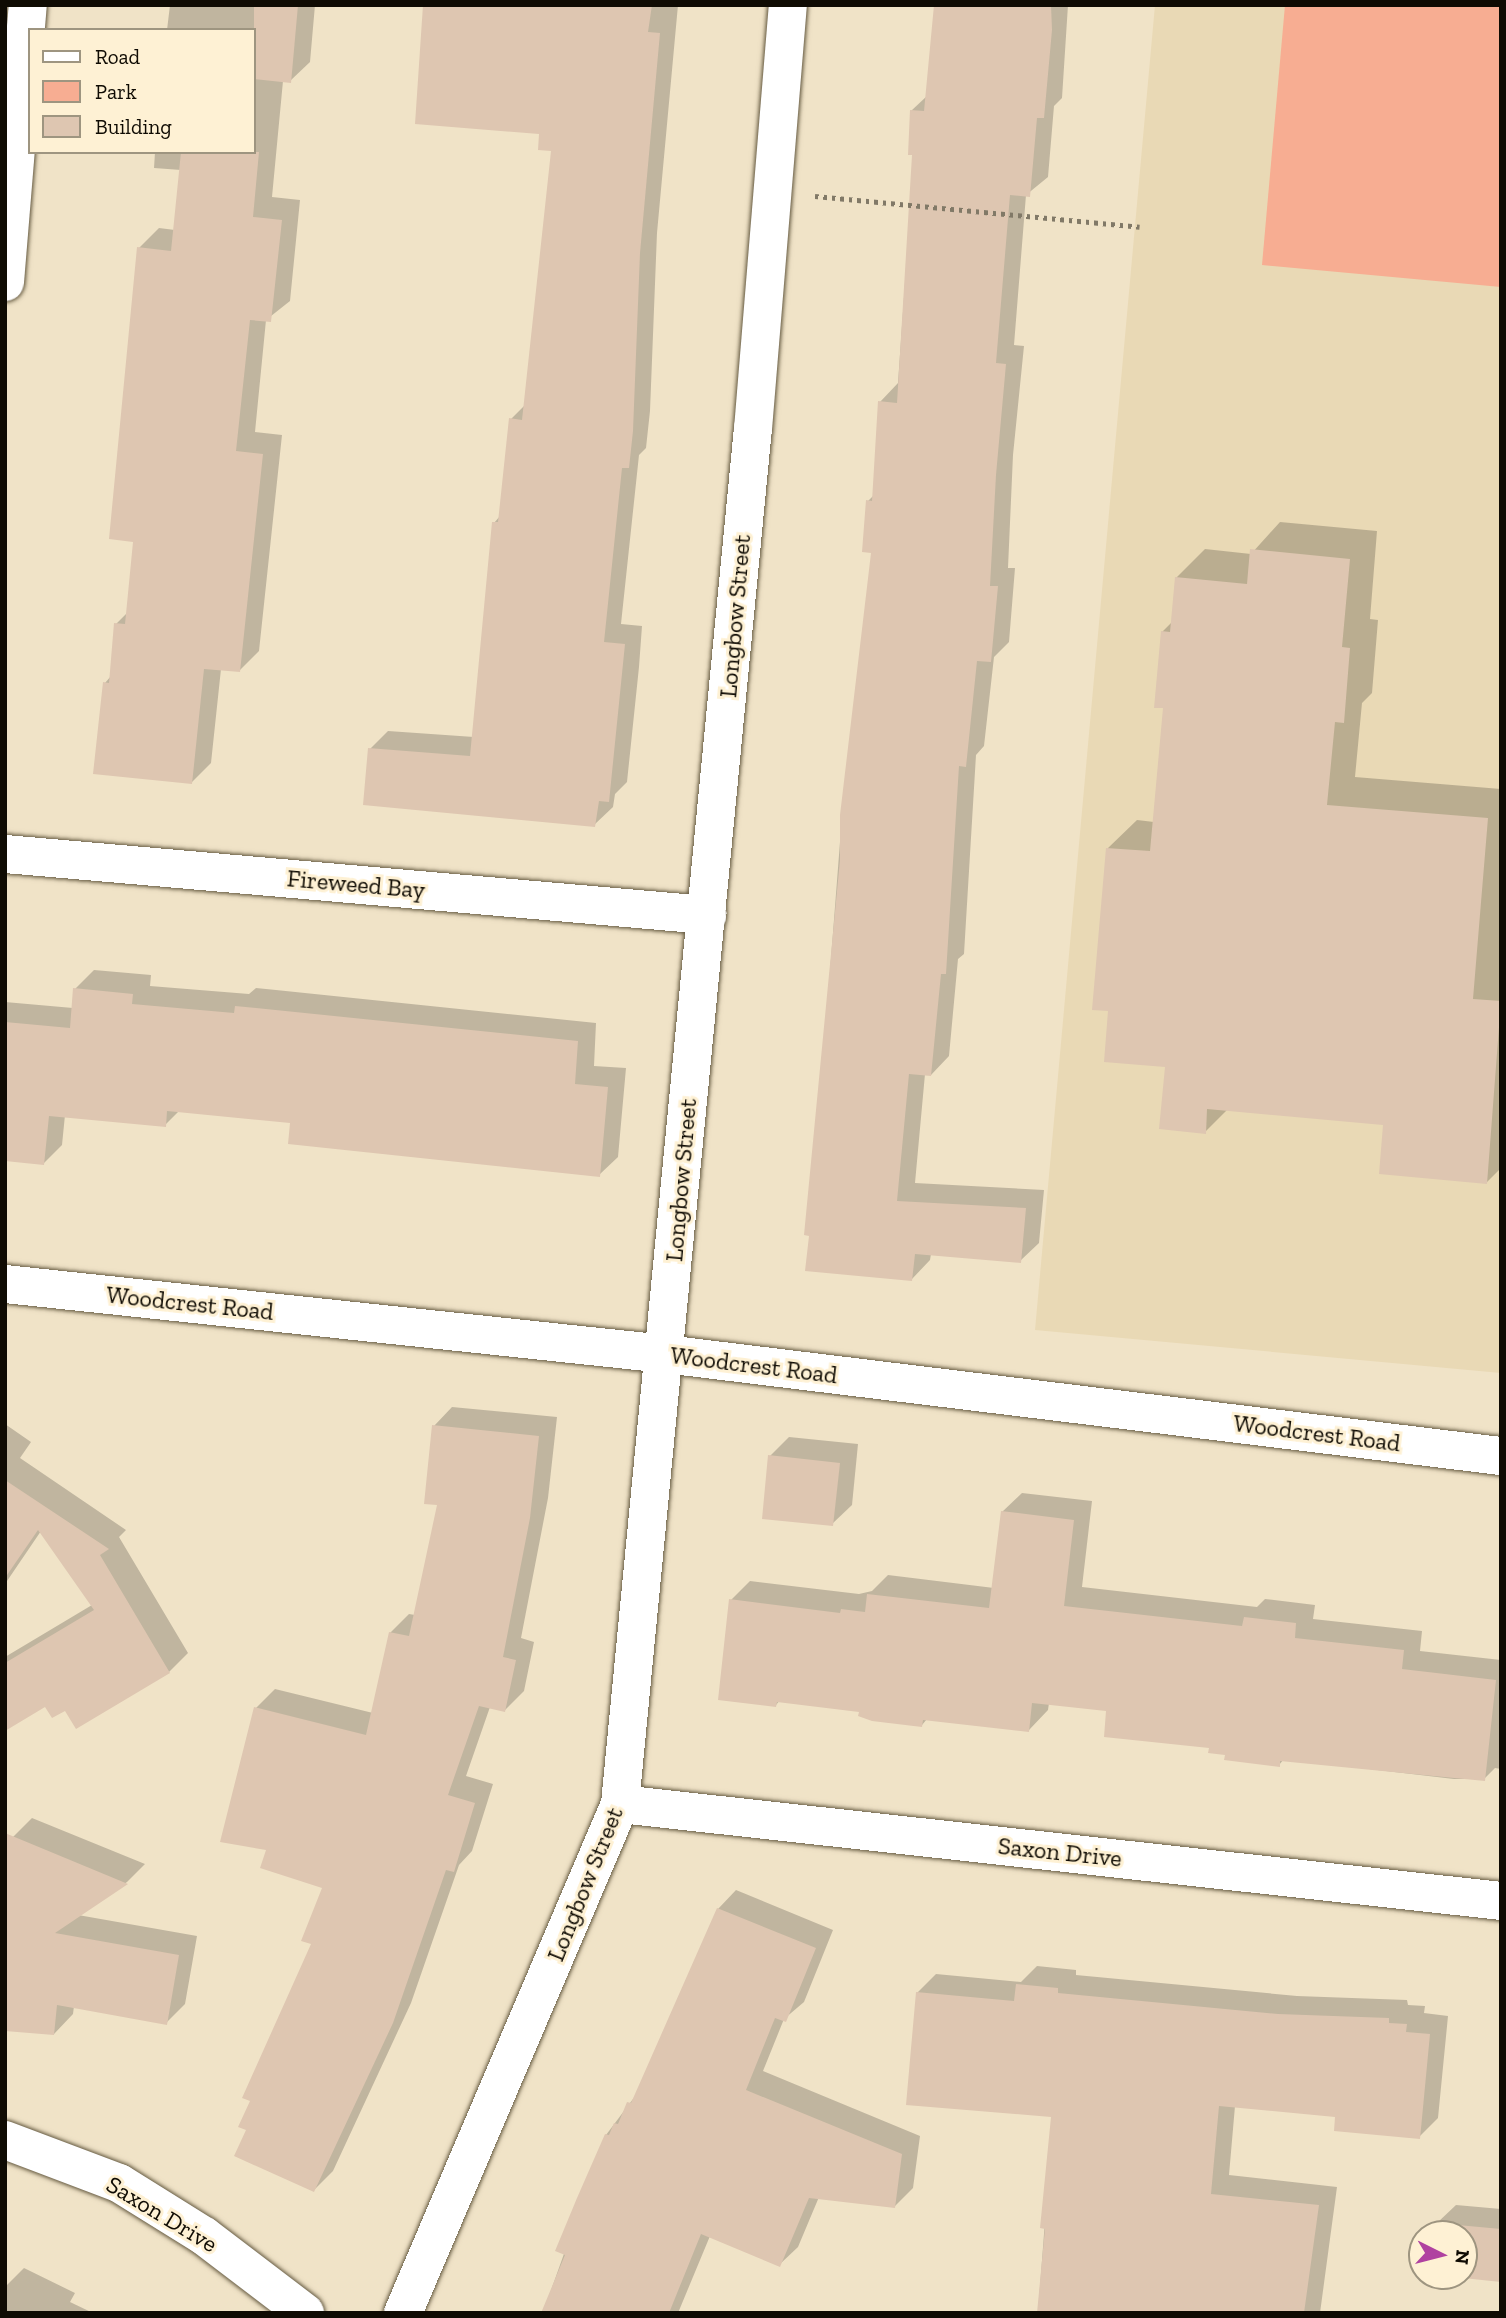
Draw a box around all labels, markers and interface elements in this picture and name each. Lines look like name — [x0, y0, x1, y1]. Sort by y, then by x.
legend — [28, 28, 256, 154]
text: Road — [95, 44, 140, 69]
text: Park — [95, 79, 137, 104]
text: Building — [95, 114, 172, 139]
street label: Longbow Street — [713, 533, 757, 699]
street label: Fireweed Bay — [286, 864, 426, 904]
street label: Longbow Street — [659, 1097, 703, 1263]
street label: Woodcrest Road — [105, 1280, 275, 1326]
street label: Woodcrest Road — [669, 1340, 839, 1390]
street label: Woodcrest Road — [1232, 1408, 1402, 1458]
street label: Longbow Street — [541, 1802, 629, 1966]
street label: Saxon Drive — [997, 1831, 1123, 1873]
street label: Saxon Drive — [101, 2170, 223, 2258]
north arrow — [1408, 2220, 1478, 2290]
text: N — [1450, 2249, 1475, 2265]

